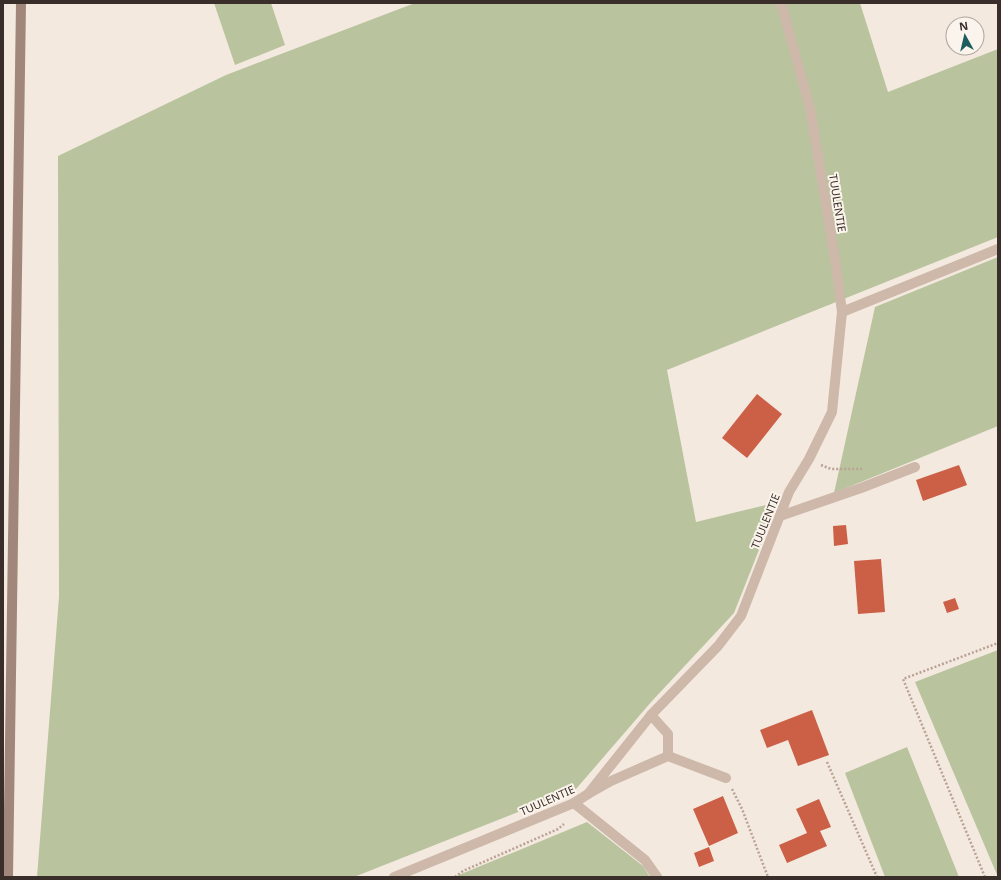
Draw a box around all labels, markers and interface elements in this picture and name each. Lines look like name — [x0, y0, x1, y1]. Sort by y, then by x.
north arrow — [945, 16, 985, 56]
text: N — [958, 18, 969, 34]
street label: TUULENTIE — [826, 173, 850, 233]
street label: TUULENTIE — [747, 491, 783, 551]
street label: TUULENTIE — [517, 781, 577, 819]

